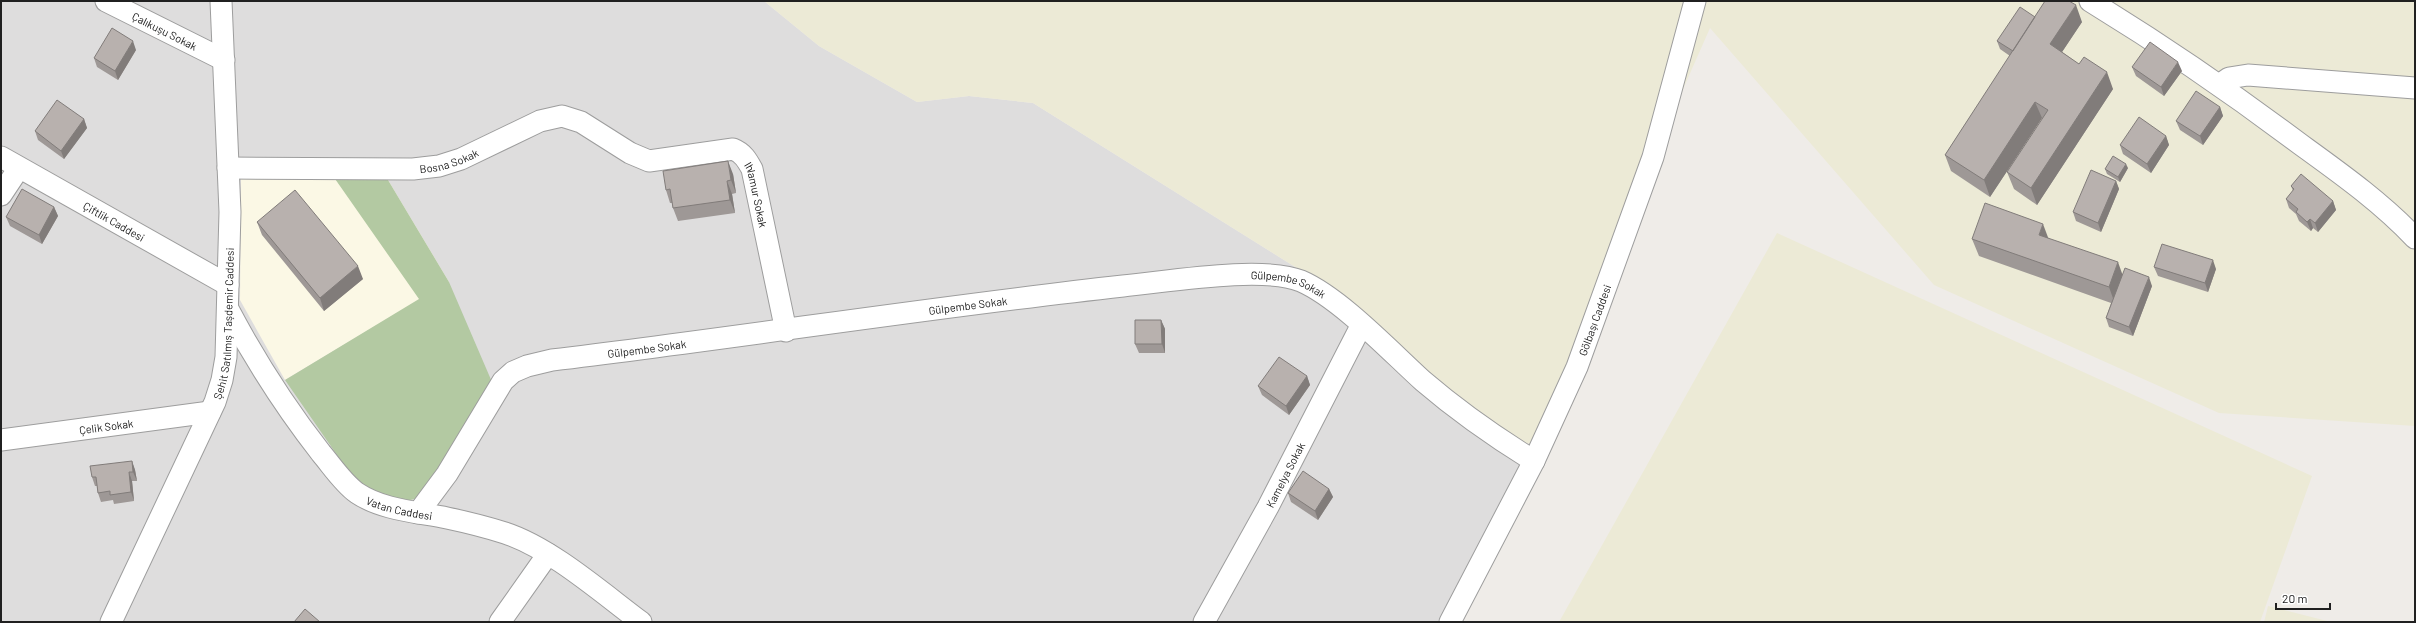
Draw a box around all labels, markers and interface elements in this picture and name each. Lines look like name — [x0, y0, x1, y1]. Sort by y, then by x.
street label: Çalıkuşu Sokak — [130, 9, 200, 52]
street label: Bosna Sokak — [419, 145, 481, 175]
street label: Ihlamur Sokak — [743, 159, 771, 229]
street label: Çiftlik Caddesi — [81, 198, 147, 243]
street label: Şehit Satılmış Taşdemir Caddesi — [210, 247, 236, 401]
street label: Gülpembe Sokak — [1251, 268, 1329, 300]
street label: Gölbaşı Caddesi — [1575, 282, 1613, 357]
street label: Gülpembe Sokak — [928, 293, 1008, 316]
street label: Gülpembe Sokak — [607, 336, 687, 360]
street label: Çelik Sokak — [78, 416, 134, 436]
street label: Kamelya Sokak — [1262, 439, 1307, 509]
street label: Vatan Caddesi — [364, 493, 434, 522]
scale bar — [2276, 585, 2330, 611]
text: 20 m — [2282, 591, 2308, 605]

